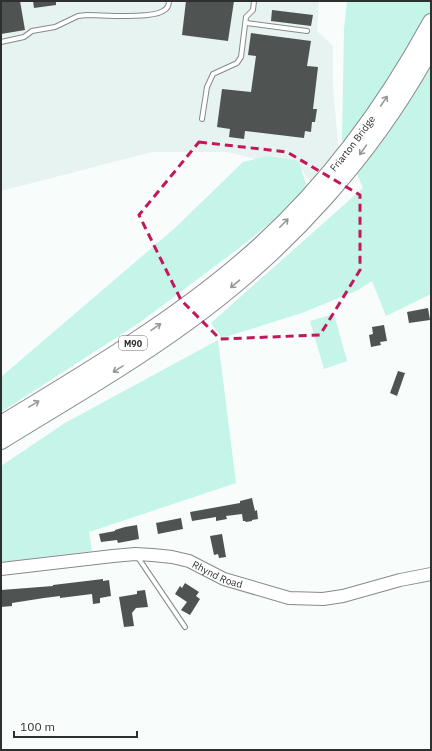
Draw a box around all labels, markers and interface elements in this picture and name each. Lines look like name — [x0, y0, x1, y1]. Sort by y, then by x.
one-way arrow — [380, 95, 388, 106]
street label: Friarton Bridge — [327, 112, 378, 174]
one-way arrow — [359, 145, 368, 156]
one-way arrow — [279, 218, 289, 228]
one-way arrow — [229, 280, 240, 289]
one-way arrow — [150, 323, 161, 331]
road number: M90 — [119, 336, 147, 350]
one-way arrow — [113, 365, 124, 373]
one-way arrow — [28, 400, 39, 408]
street label: Rhynd Road — [190, 557, 244, 591]
scale bar — [14, 713, 137, 739]
text: 100 m — [20, 719, 55, 734]

